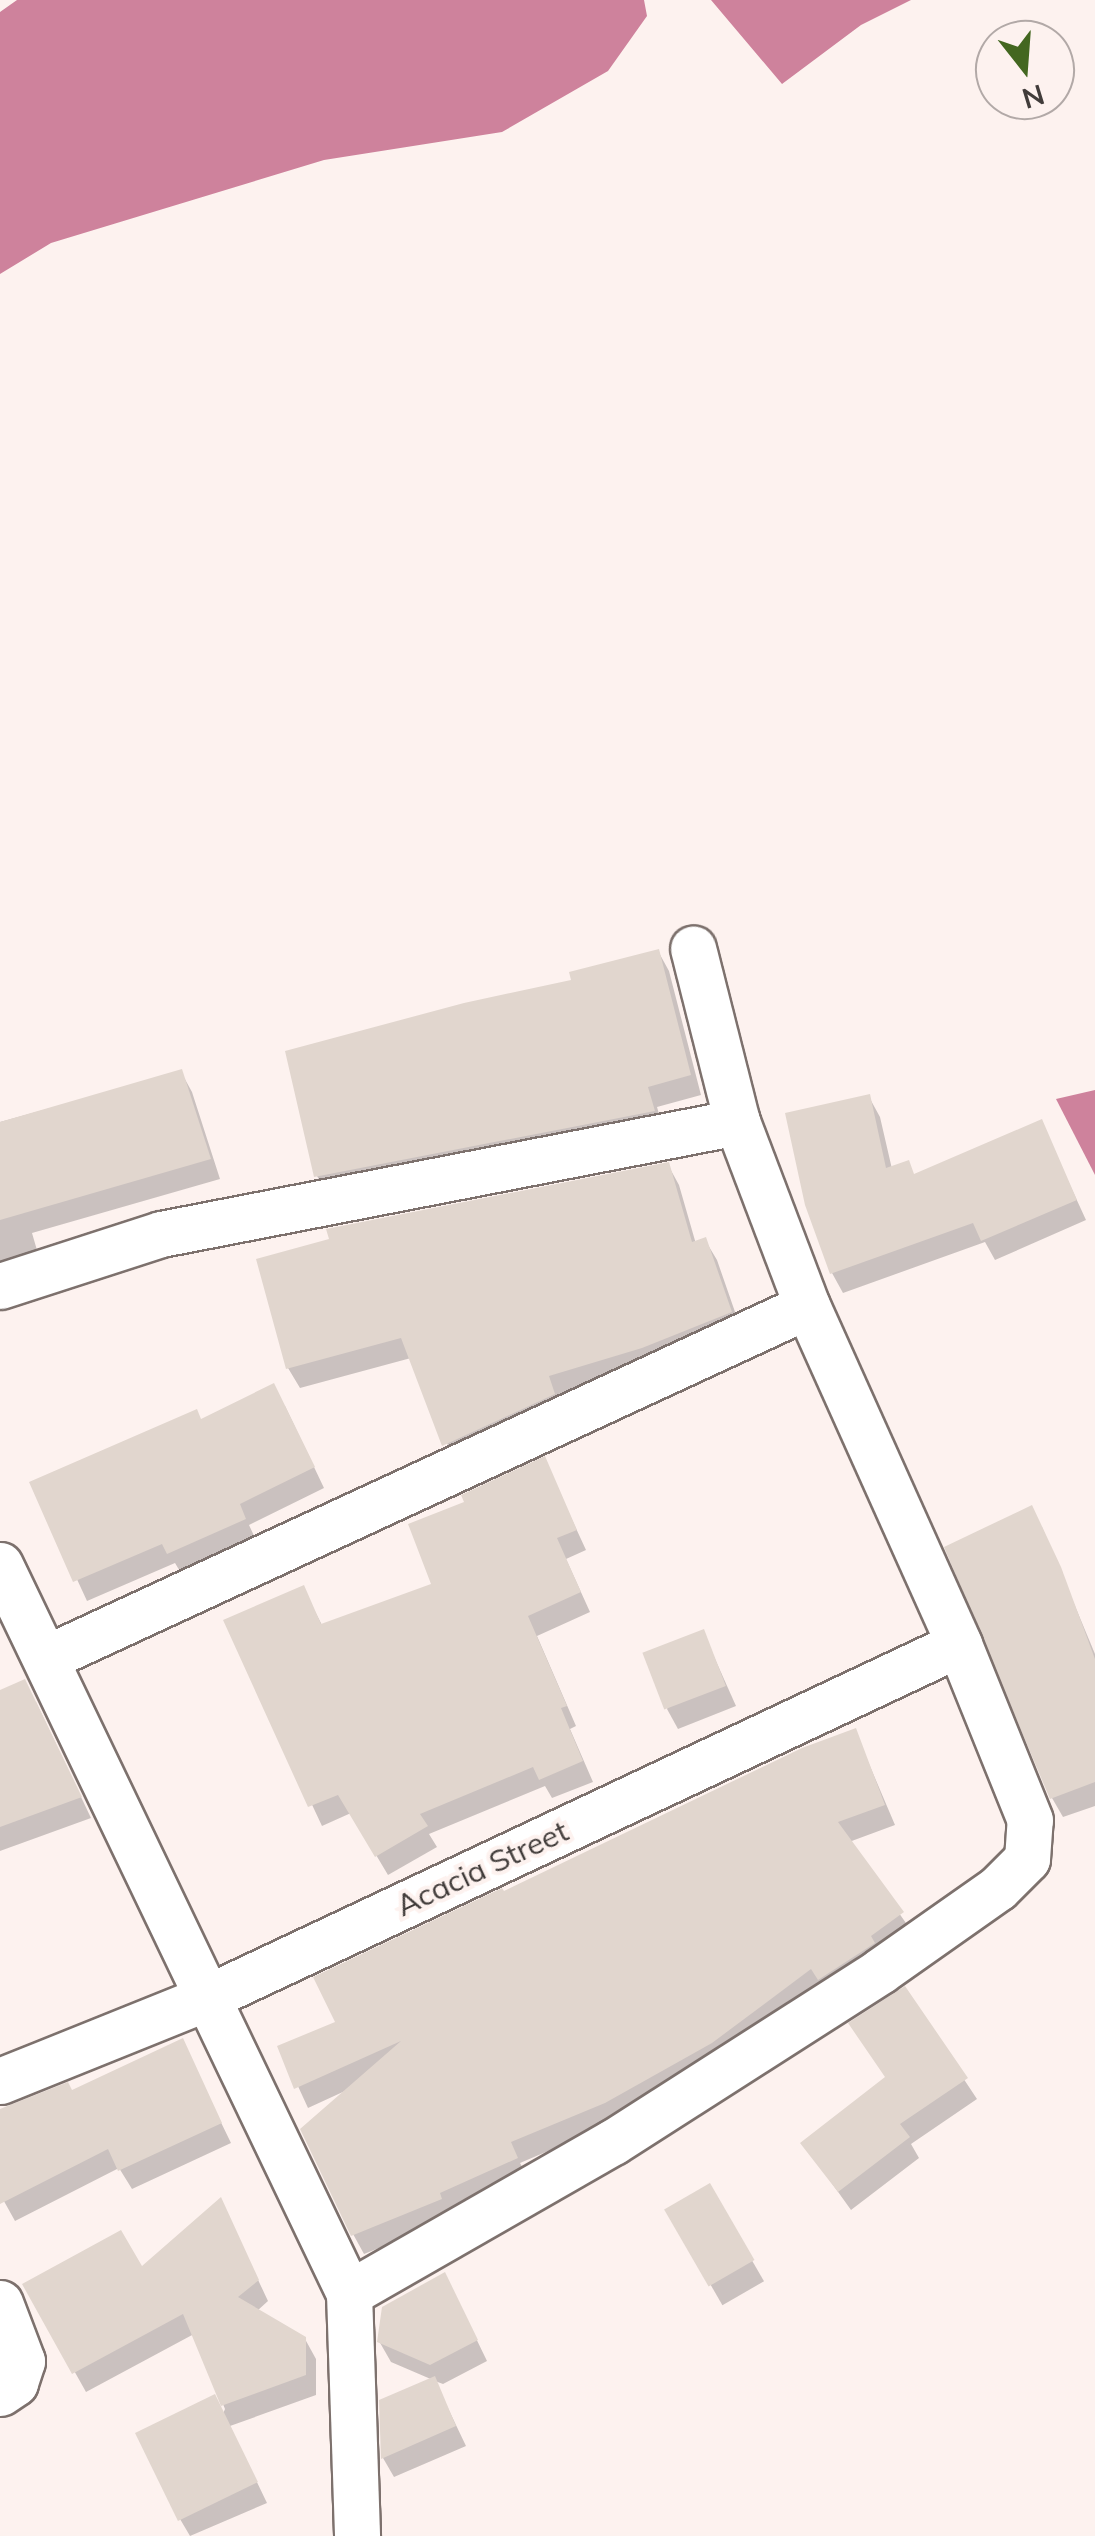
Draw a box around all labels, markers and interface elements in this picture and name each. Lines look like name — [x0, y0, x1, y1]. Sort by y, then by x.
north arrow — [975, 20, 1075, 120]
text: N — [1018, 77, 1049, 117]
street label: Acacia Street — [390, 1813, 574, 1923]

